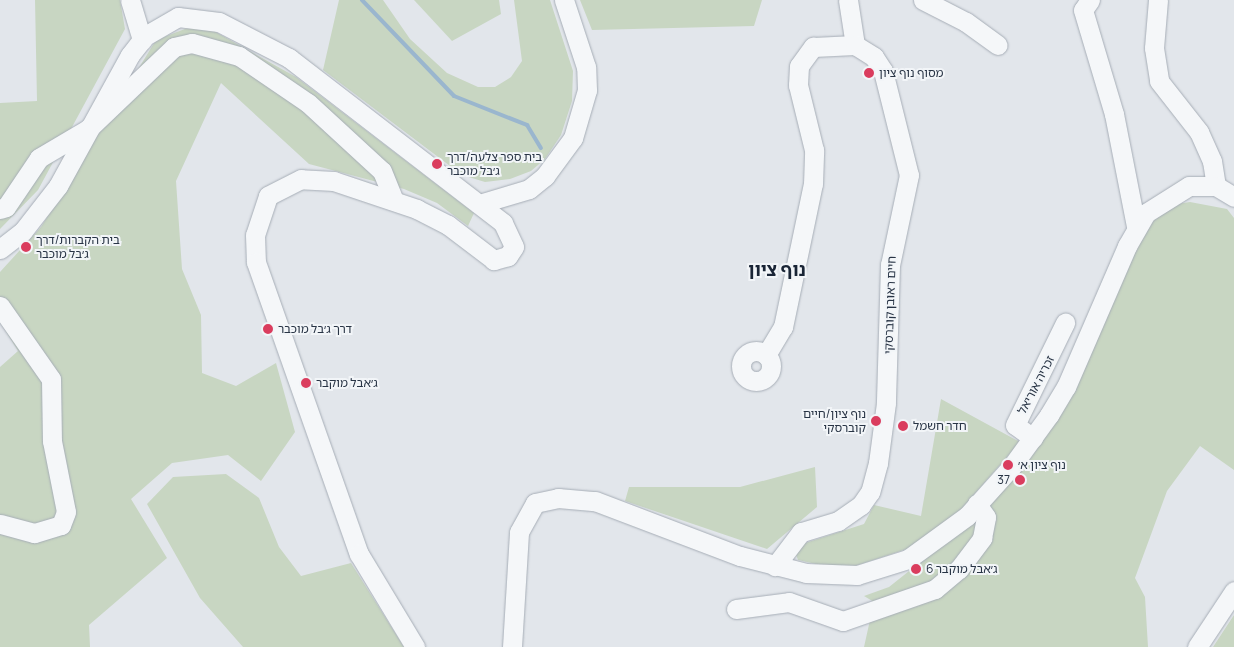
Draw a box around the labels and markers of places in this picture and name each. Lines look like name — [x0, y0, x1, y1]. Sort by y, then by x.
place label: מסוף נוף ציון — [879, 66, 943, 80]
marker: מסוף נוף ציון — [863, 67, 875, 79]
place label: בית ספר צלעה/דרך ג׳בל מוכבר — [447, 150, 542, 178]
marker: בית ספר צלעה/דרך ג׳בל מוכבר — [431, 158, 443, 170]
place label: בית הקברות/דרך ג׳בל מוכבר — [36, 233, 120, 261]
marker: בית הקברות/דרך ג׳בל מוכבר — [20, 241, 32, 253]
place label: דרך ג׳בל מוכבר — [278, 322, 352, 336]
marker: דרך ג׳בל מוכבר — [262, 323, 274, 335]
place label: ג׳אבל מוקבר — [316, 376, 378, 390]
marker: ג׳אבל מוקבר — [300, 377, 312, 389]
place label: נוף ציון/חיים קוברסקי — [803, 407, 866, 435]
marker: נוף ציון/חיים קוברסקי — [870, 415, 882, 427]
place label: חדר חשמל — [913, 419, 967, 433]
marker: חדר חשמל — [897, 420, 909, 432]
place label: נוף ציון א׳ — [1018, 458, 1066, 472]
marker: נוף ציון א׳ — [1002, 459, 1014, 471]
place label: 37 — [997, 473, 1010, 487]
marker: 37 — [1014, 474, 1026, 486]
place label: ג׳אבל מוקבר 6 — [926, 562, 998, 576]
marker: ג׳אבל מוקבר 6 — [910, 563, 922, 575]

